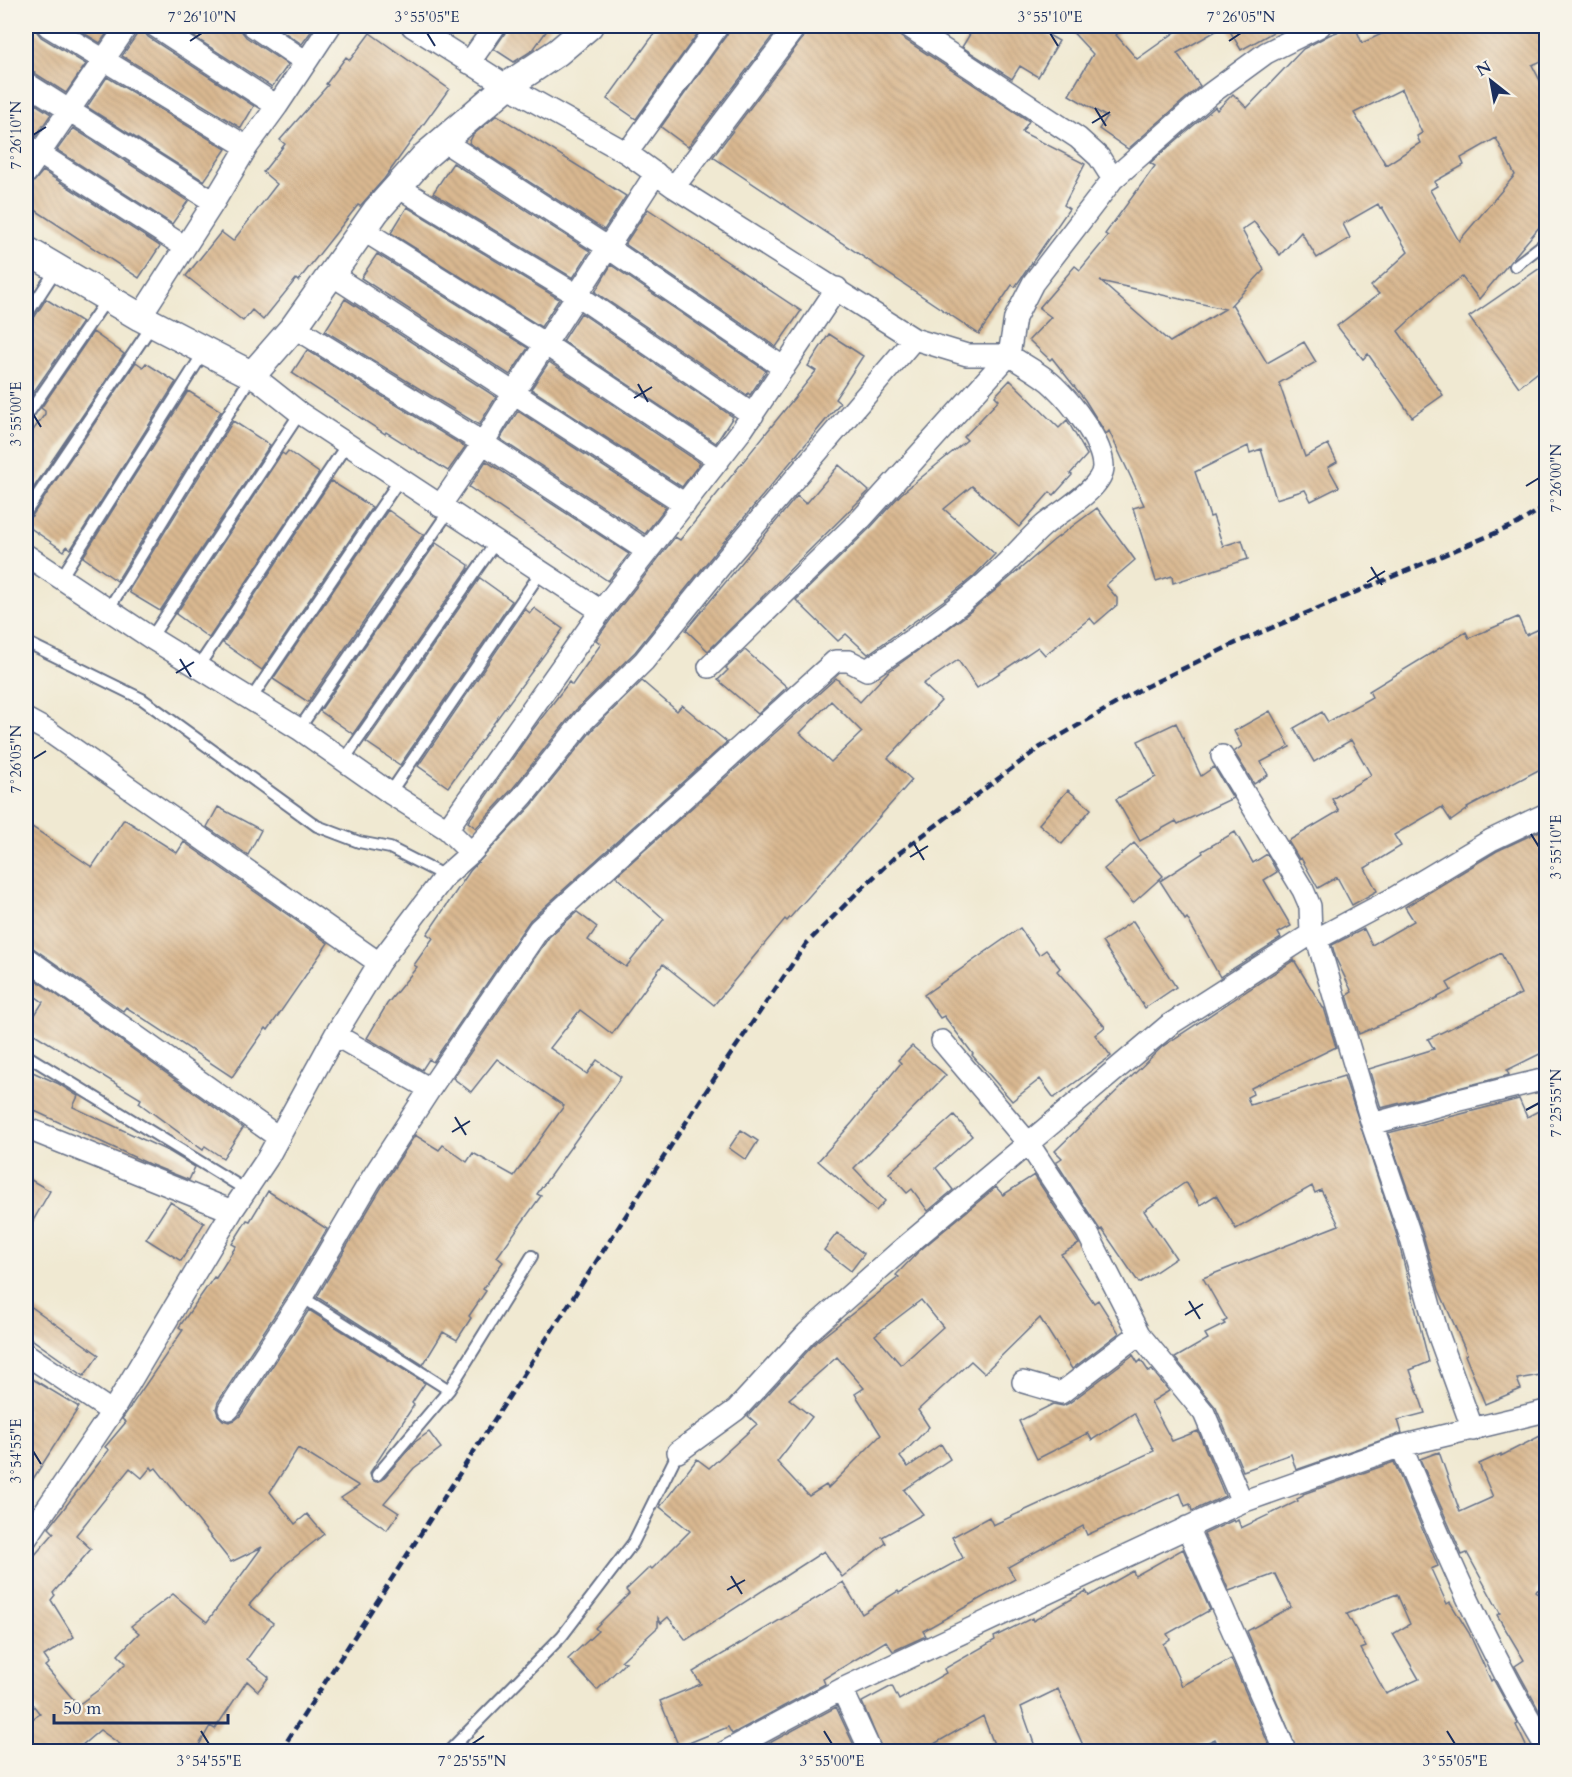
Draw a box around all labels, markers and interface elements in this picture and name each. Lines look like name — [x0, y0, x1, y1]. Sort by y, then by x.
text: 7°26'10"N — [168, 7, 236, 27]
text: 3°55'05"E — [395, 7, 459, 27]
text: 3°55'10"E — [1018, 7, 1082, 27]
text: 7°26'05"N — [1207, 7, 1275, 27]
north arrow — [1461, 51, 1521, 111]
text: N — [1472, 56, 1496, 82]
text: 7°26'10"N — [6, 101, 26, 169]
text: 3°55'00"E — [6, 382, 26, 446]
text: 7°26'00"N — [1546, 444, 1566, 512]
text: 7°26'05"N — [6, 725, 26, 793]
text: 3°55'10"E — [1546, 815, 1566, 879]
text: 7°25'55"N — [1546, 1069, 1566, 1137]
text: 3°54'55"E — [6, 1419, 26, 1483]
scale bar — [54, 1687, 228, 1725]
text: 50 m — [63, 1696, 102, 1721]
text: 3°54'55"E — [177, 1751, 241, 1771]
text: 7°25'55"N — [438, 1751, 506, 1771]
text: 3°55'00"E — [800, 1751, 864, 1771]
text: 3°55'05"E — [1423, 1751, 1487, 1771]

